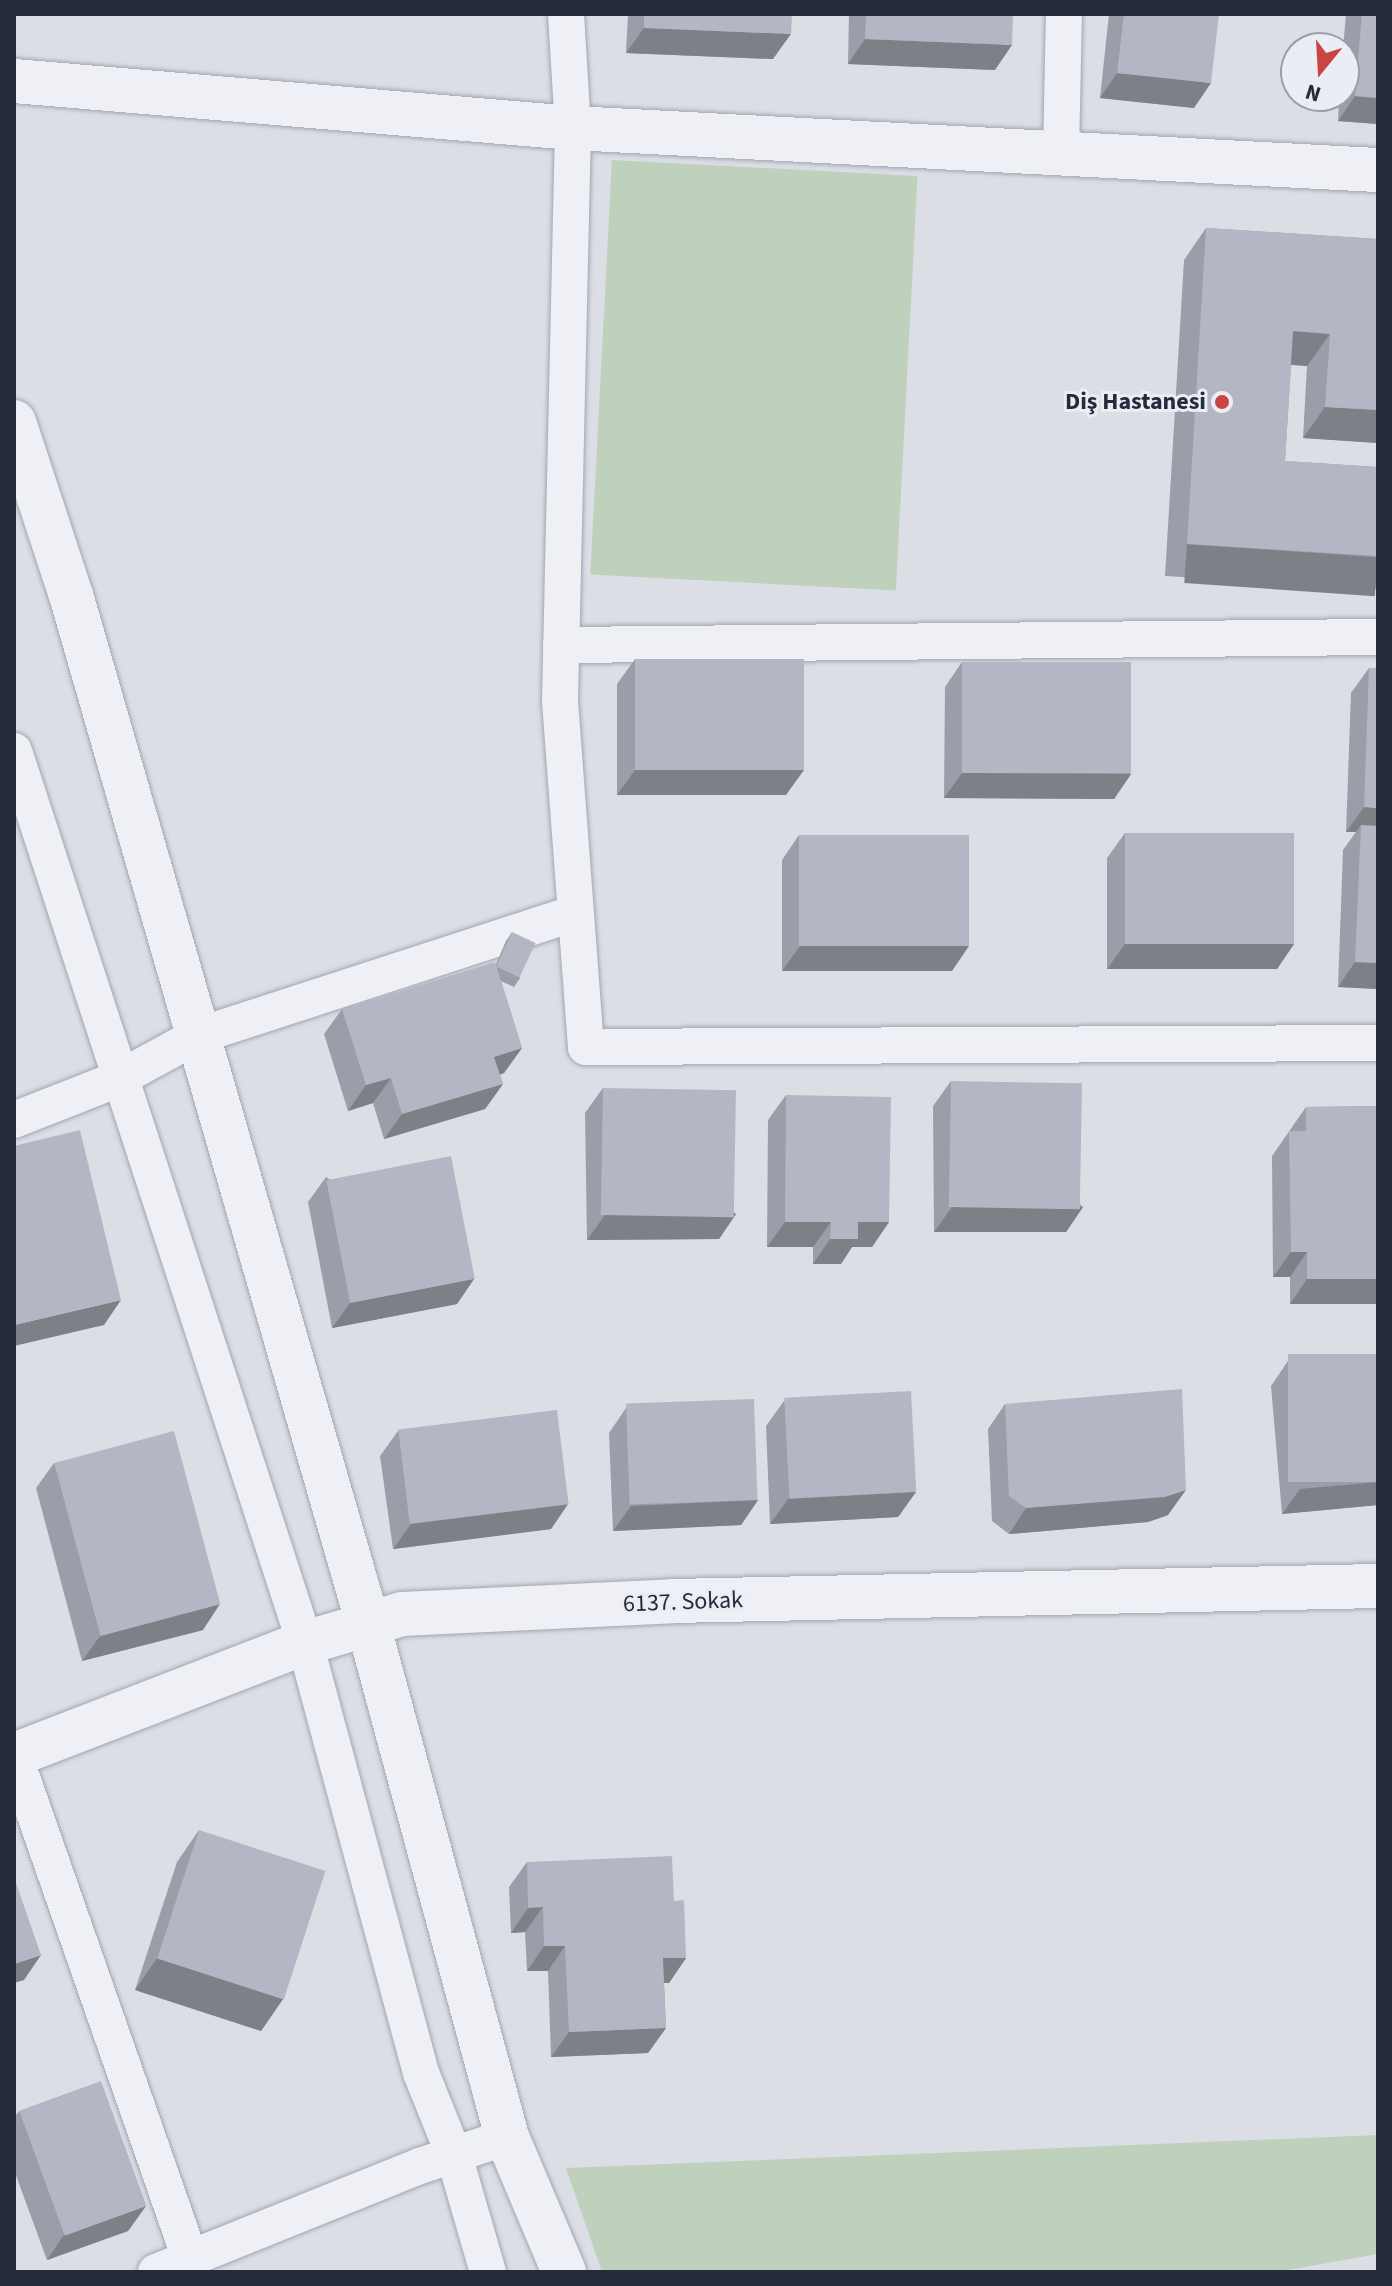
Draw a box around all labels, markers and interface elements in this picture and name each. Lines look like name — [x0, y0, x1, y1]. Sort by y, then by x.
north arrow — [1280, 32, 1360, 112]
text: N — [1301, 75, 1325, 110]
place label: Diş Hastanesi — [1065, 388, 1206, 416]
marker: Diş Hastanesi — [1213, 393, 1231, 411]
street label: 6137. Sokak — [623, 1586, 743, 1618]

